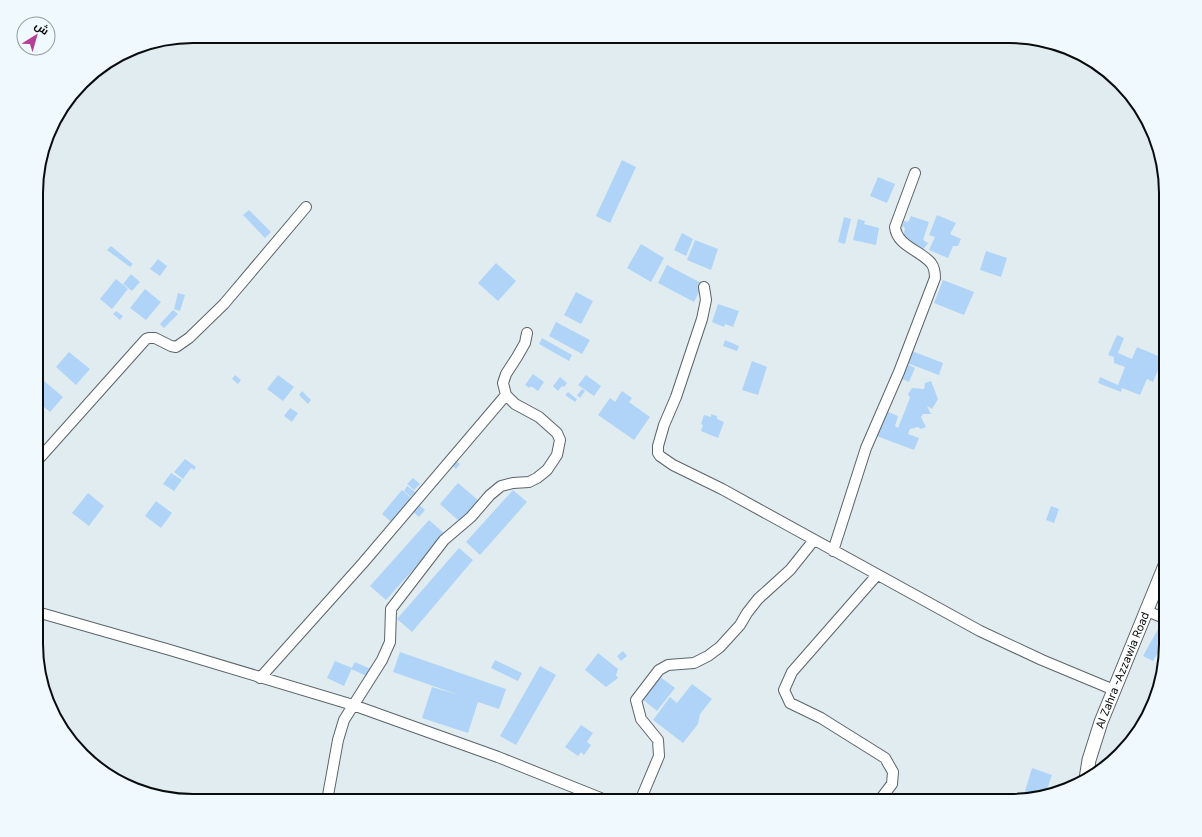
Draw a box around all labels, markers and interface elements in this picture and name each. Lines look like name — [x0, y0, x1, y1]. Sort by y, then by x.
north arrow — [16, 16, 56, 56]
text: ش — [32, 18, 52, 38]
street label: Al Zahra -Azzawia Road — [1092, 610, 1152, 730]

